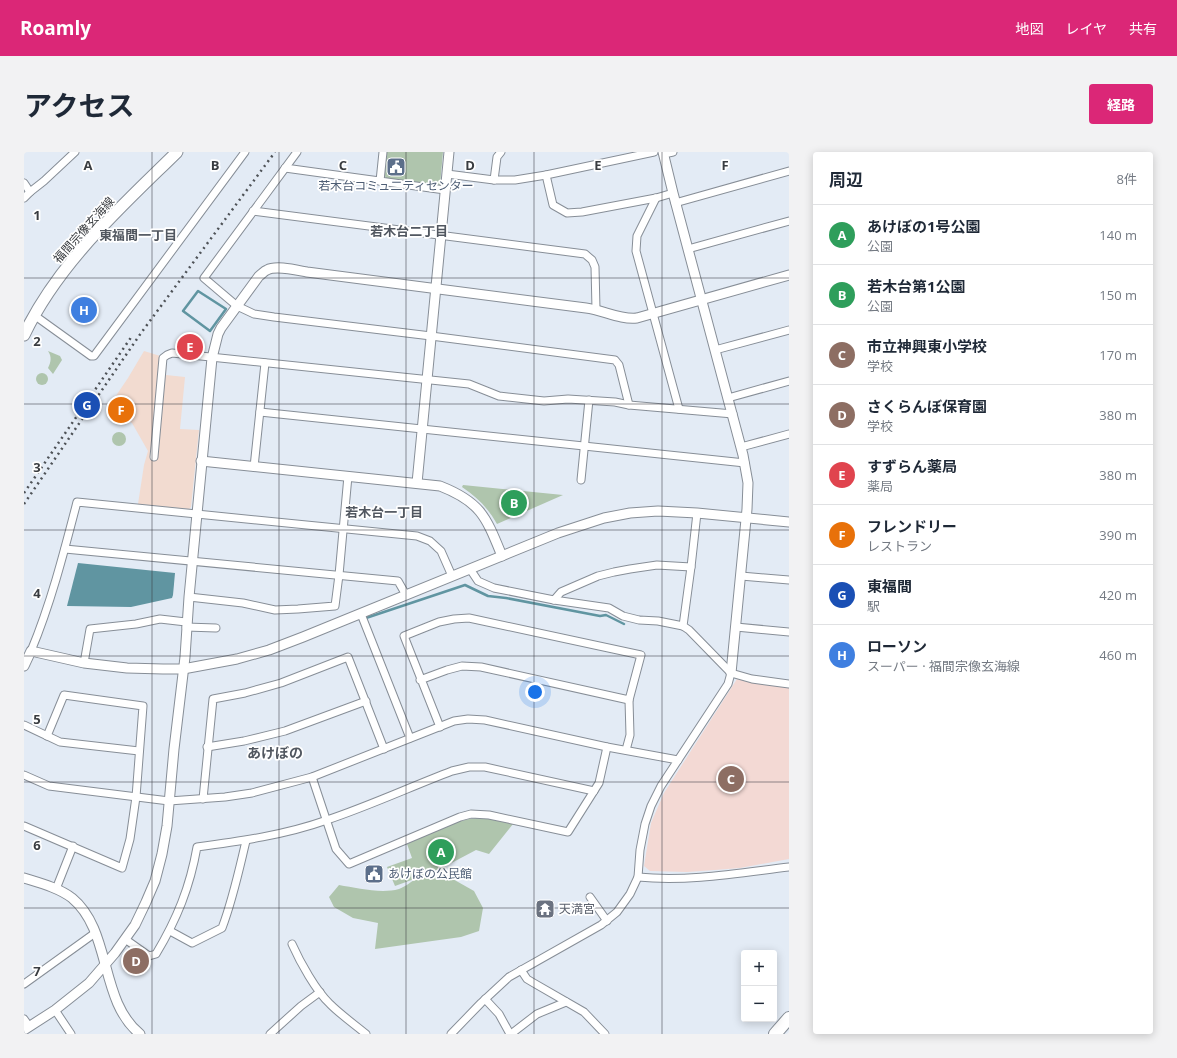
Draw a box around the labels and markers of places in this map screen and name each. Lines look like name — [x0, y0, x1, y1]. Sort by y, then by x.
public building icon: 若木台コミュ二ティセンター — [385, 156, 407, 178]
place label: 若木台コミュ二ティセンター — [318, 177, 474, 194]
pin: H — [71, 295, 97, 325]
pin: E — [177, 332, 203, 362]
pin: G — [74, 390, 100, 420]
pin: F — [108, 395, 134, 425]
pin: B — [501, 488, 527, 518]
pin: C — [718, 764, 744, 794]
pin: A — [428, 837, 454, 867]
public building icon: あけぼの公民館 — [363, 863, 385, 885]
place label: あけぼの公民館 — [388, 865, 472, 882]
temple icon: 天満宮 — [534, 898, 556, 920]
place label: 天満宮 — [559, 900, 595, 917]
pin: D — [123, 946, 149, 976]

